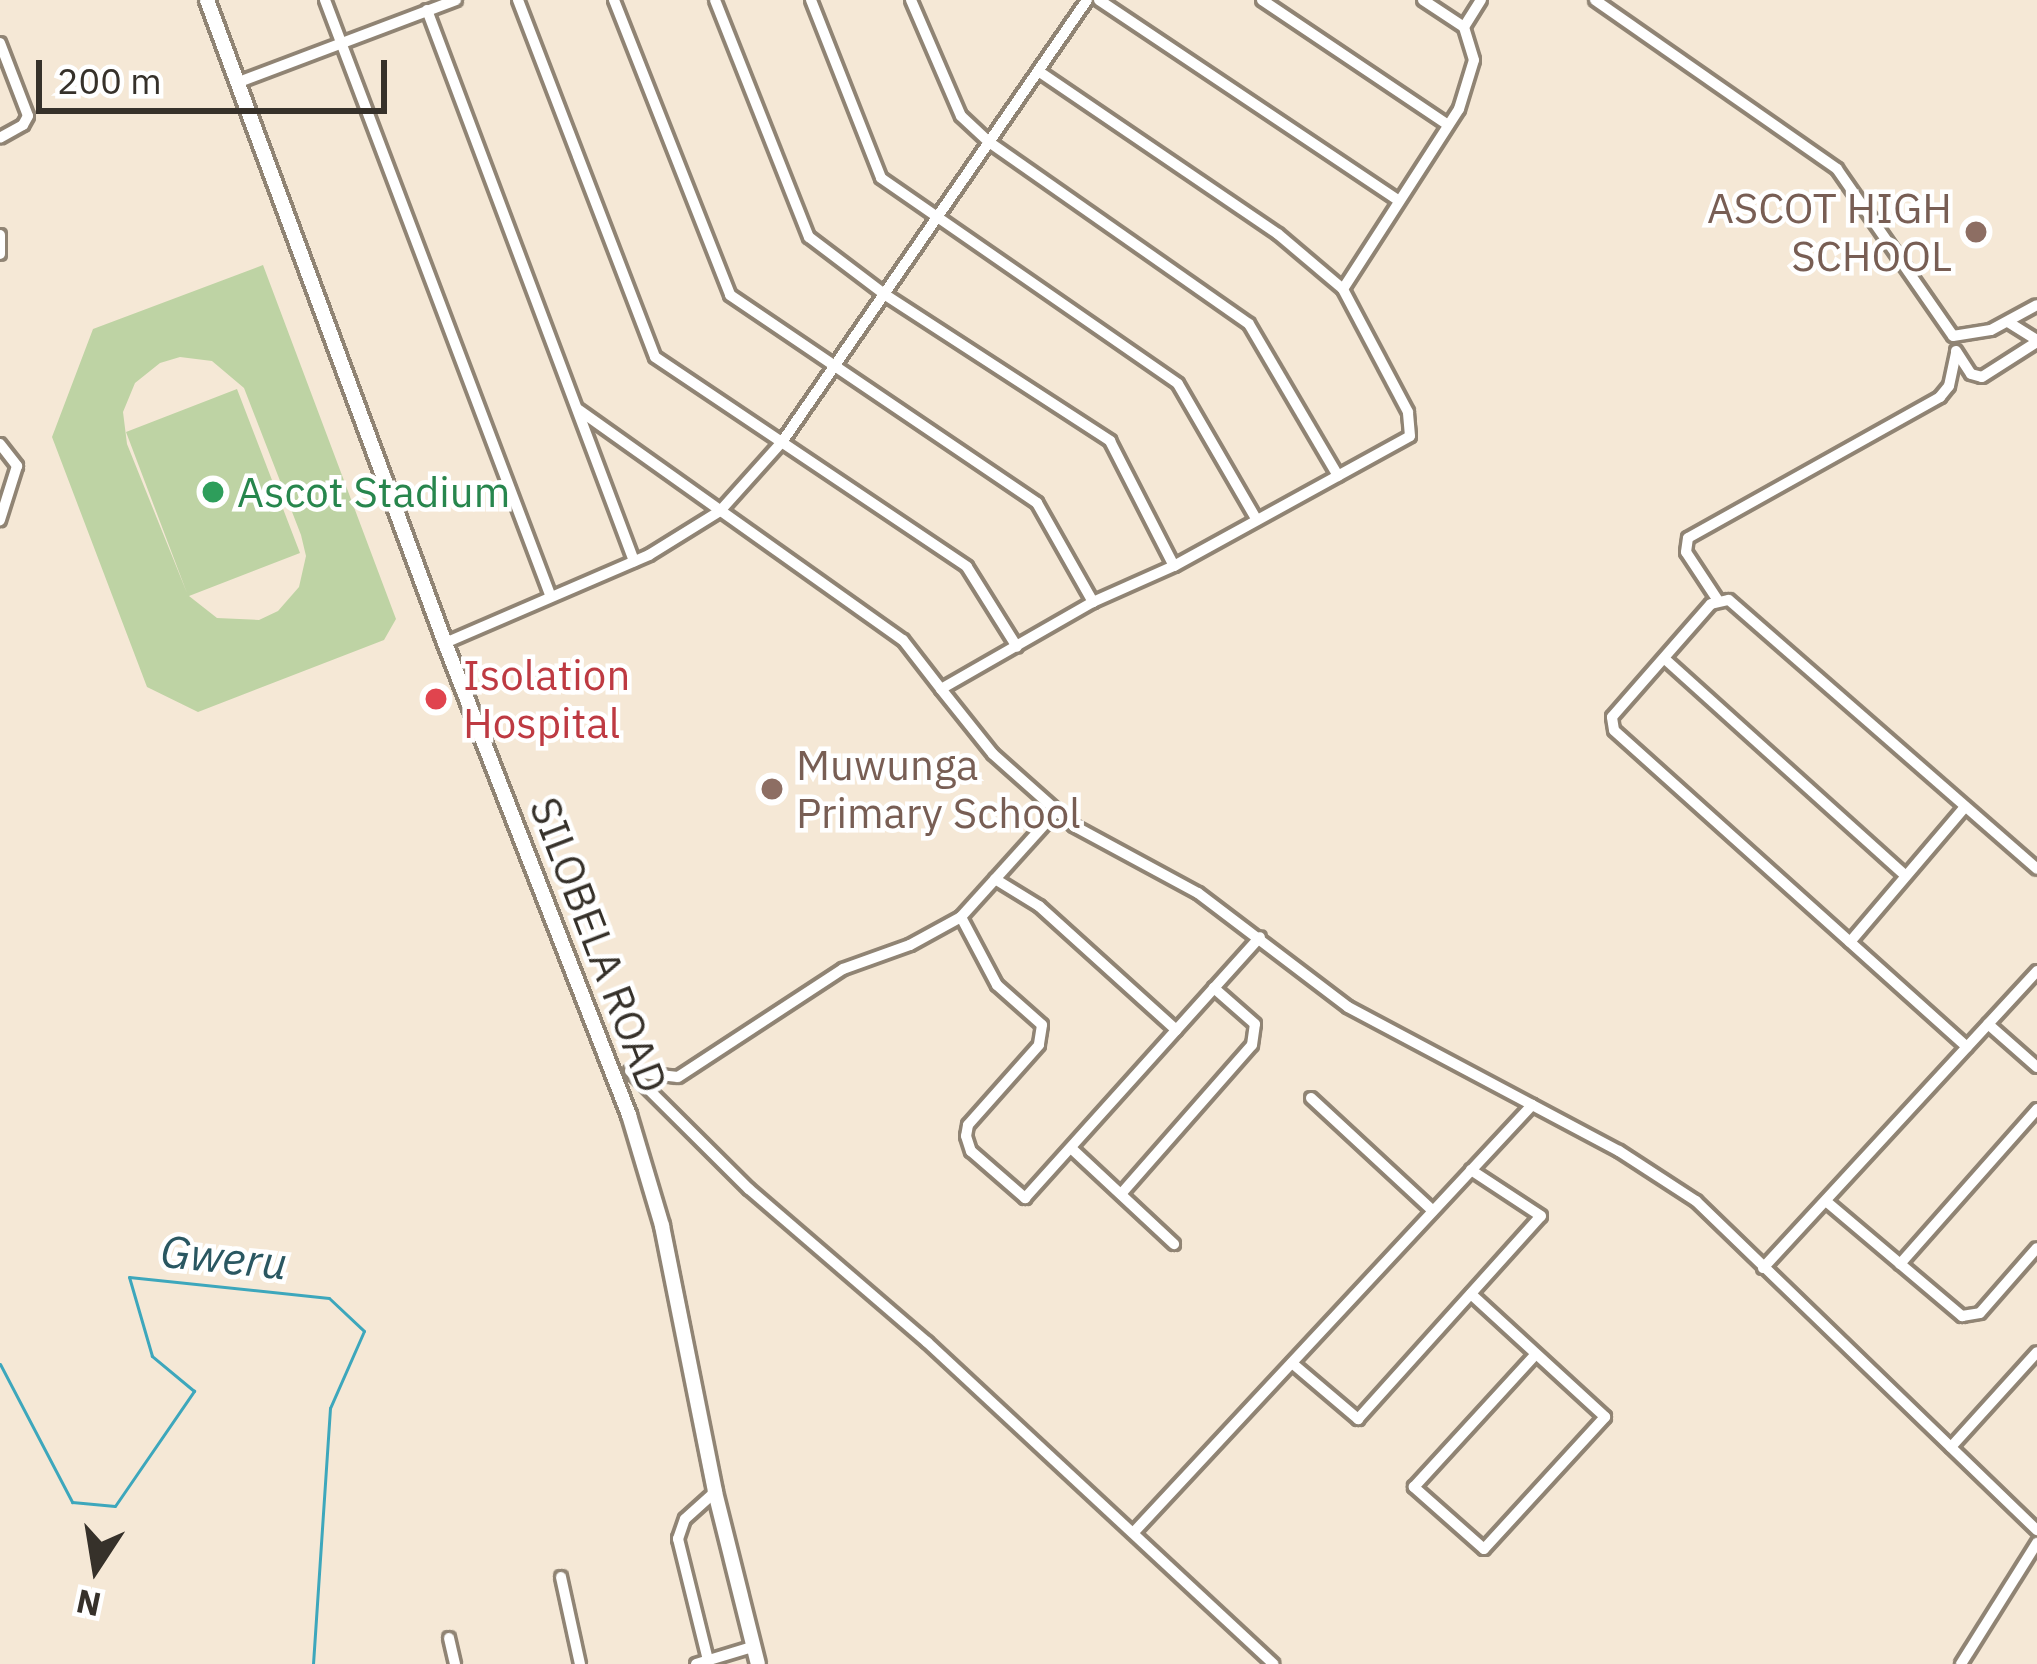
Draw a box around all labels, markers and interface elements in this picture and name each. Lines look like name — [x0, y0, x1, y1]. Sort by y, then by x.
scale bar — [42, 36, 393, 110]
text: 200 m — [57, 57, 162, 104]
place label: ASCOT HIGH SCHOOL — [1707, 183, 1952, 282]
marker: ASCOT HIGH SCHOOL — [1963, 219, 1989, 245]
place label: Ascot Stadium — [237, 467, 510, 517]
marker: Ascot Stadium — [200, 479, 226, 505]
place label: Isolation Hospital — [463, 650, 630, 748]
marker: Isolation Hospital — [420, 683, 452, 715]
place label: Muwunga Primary School — [796, 740, 1081, 838]
marker: Muwunga Primary School — [759, 776, 785, 802]
street label: SILOBELA ROAD — [520, 790, 678, 1100]
water label: Gweru — [158, 1224, 290, 1290]
north arrow — [36, 1508, 156, 1628]
text: N — [72, 1580, 105, 1627]

